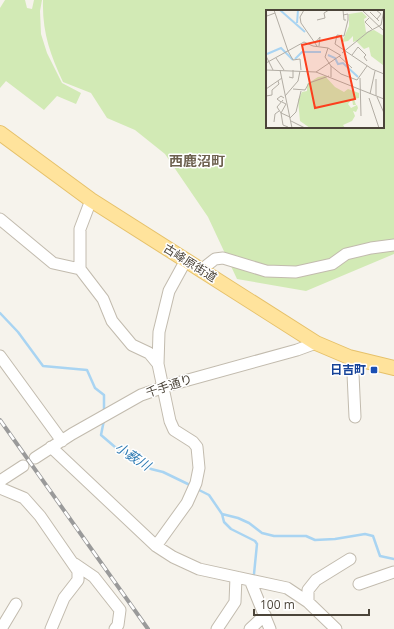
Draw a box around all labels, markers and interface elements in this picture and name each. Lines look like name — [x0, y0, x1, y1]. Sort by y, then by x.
inset map — [266, 10, 384, 128]
district label: 西鹿沼町 — [169, 151, 225, 170]
street label: 古峰原街道 — [160, 239, 220, 286]
place label: 日吉町 — [330, 361, 366, 378]
marker: 日吉町 — [369, 365, 379, 375]
street label: 千手通り — [143, 370, 194, 401]
water label: 小薮川 — [112, 438, 156, 475]
scale bar — [254, 591, 369, 617]
text: 100 m — [260, 596, 295, 613]

